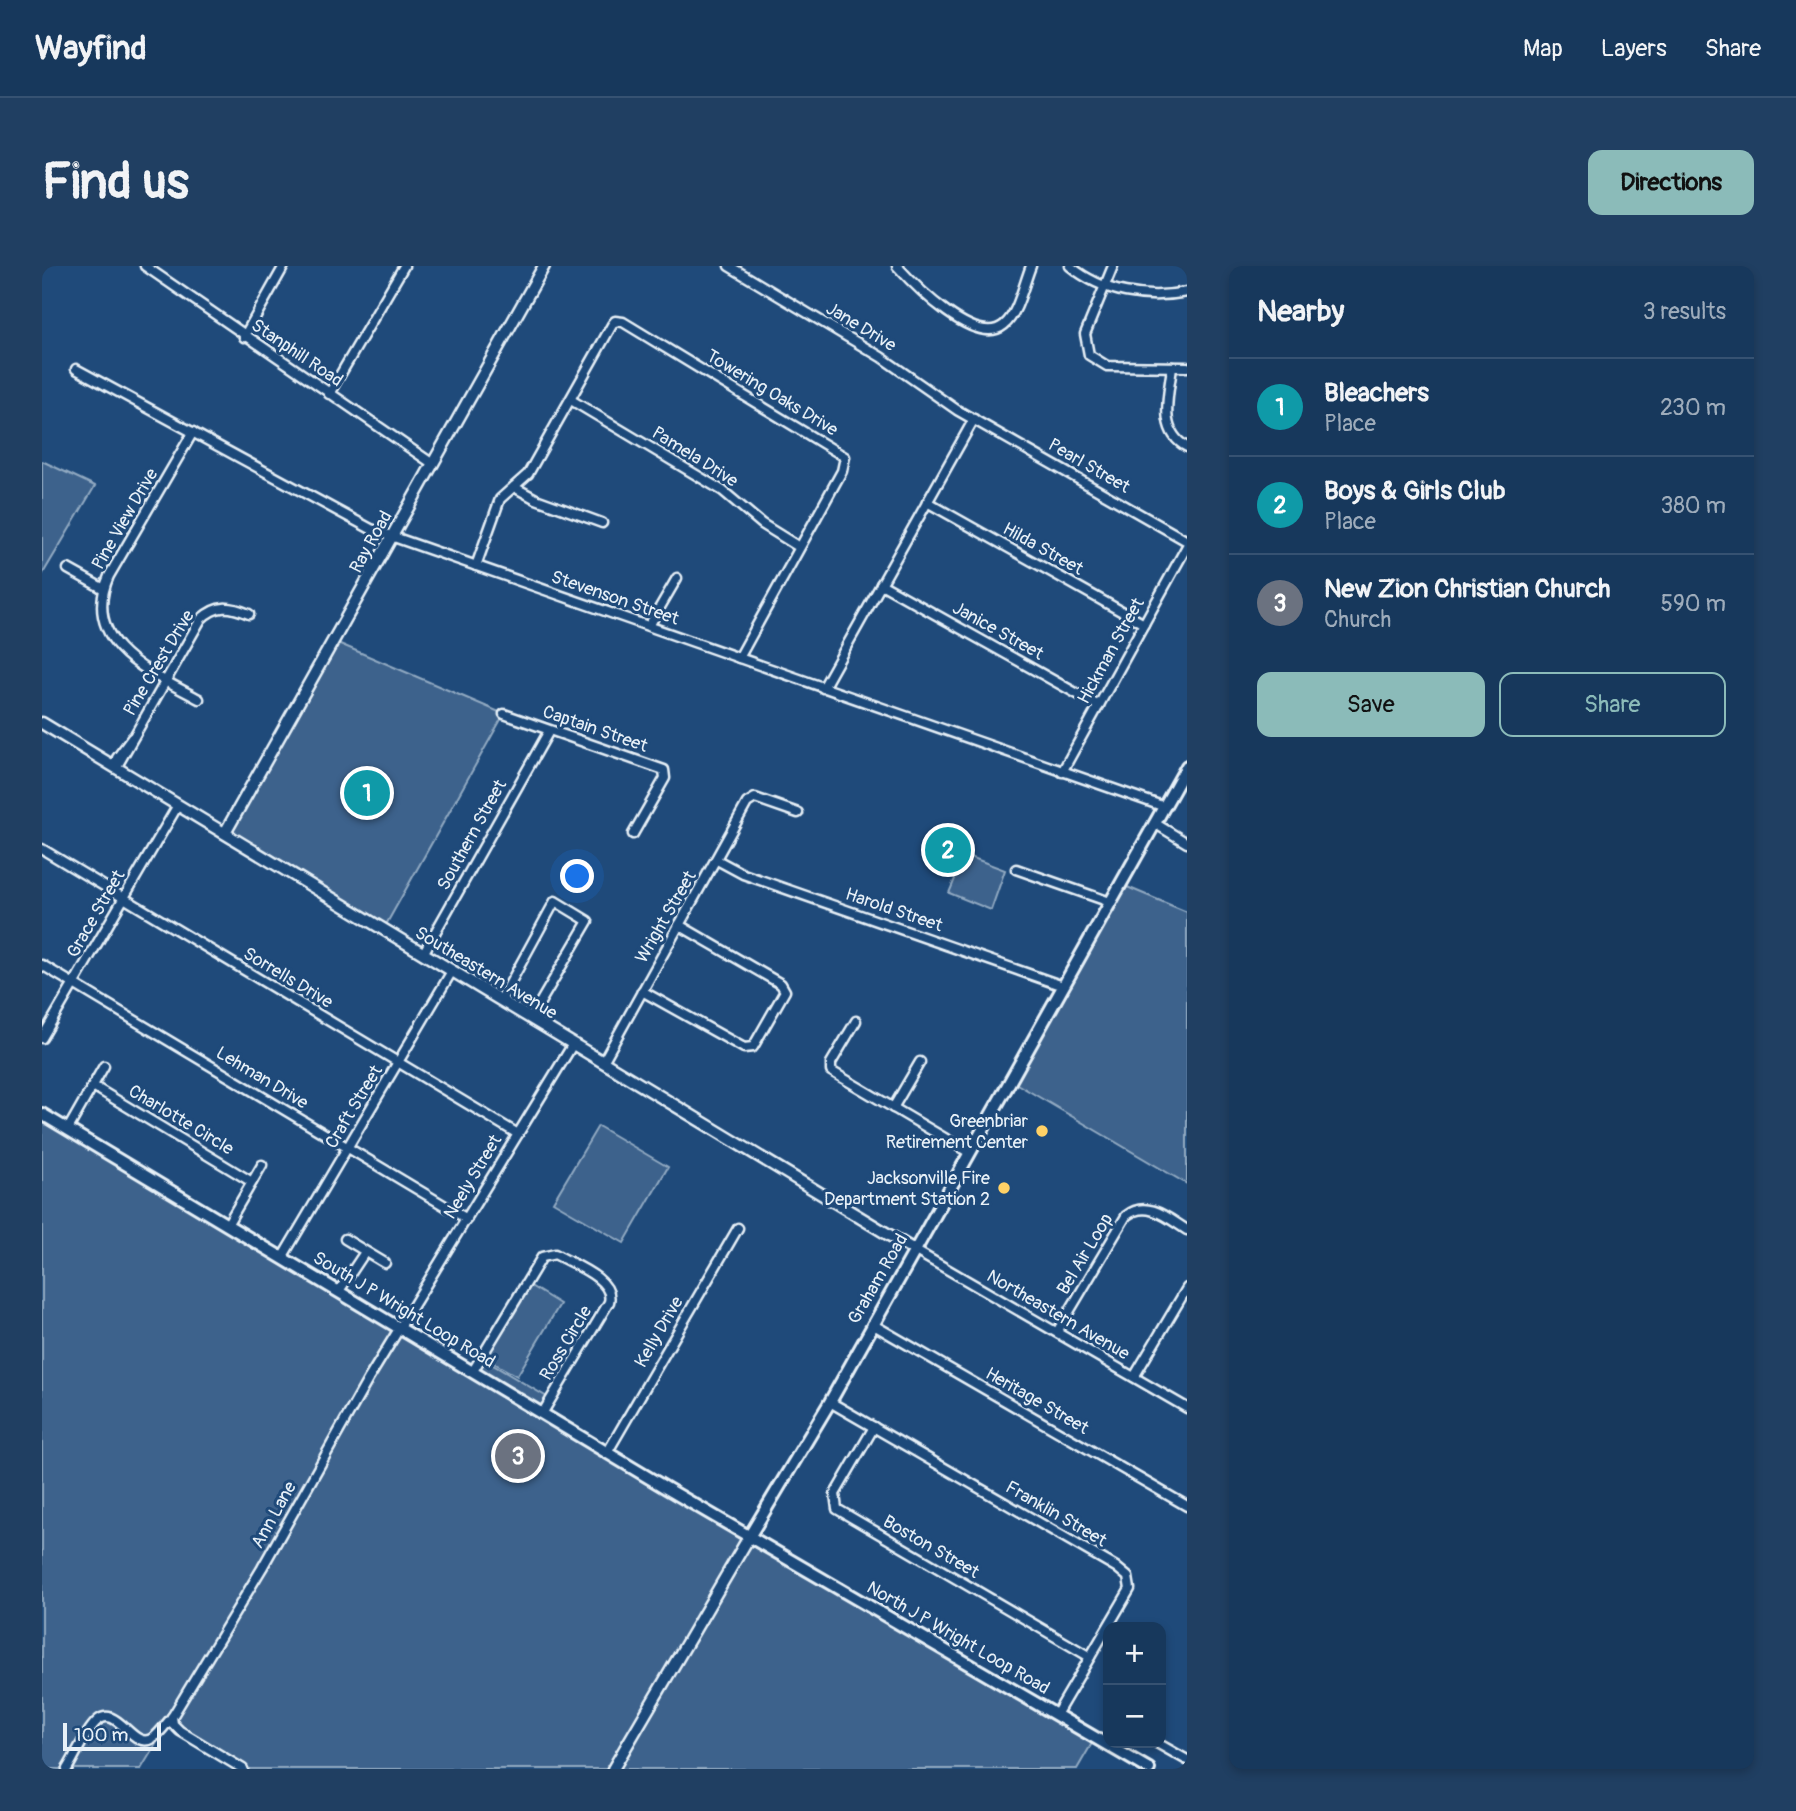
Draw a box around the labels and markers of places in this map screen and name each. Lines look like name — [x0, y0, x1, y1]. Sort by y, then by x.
pin: 1 — [344, 767, 390, 819]
pin: 2 — [925, 824, 971, 876]
place label: Greenbriar Retirement Center — [886, 1110, 1029, 1154]
marker: Greenbriar Retirement Center — [1034, 1123, 1050, 1139]
place label: Jacksonville Fire Department Station 2 — [824, 1167, 990, 1211]
marker: Jacksonville Fire Department Station 2 — [996, 1180, 1012, 1196]
pin: 3 — [495, 1430, 541, 1482]

